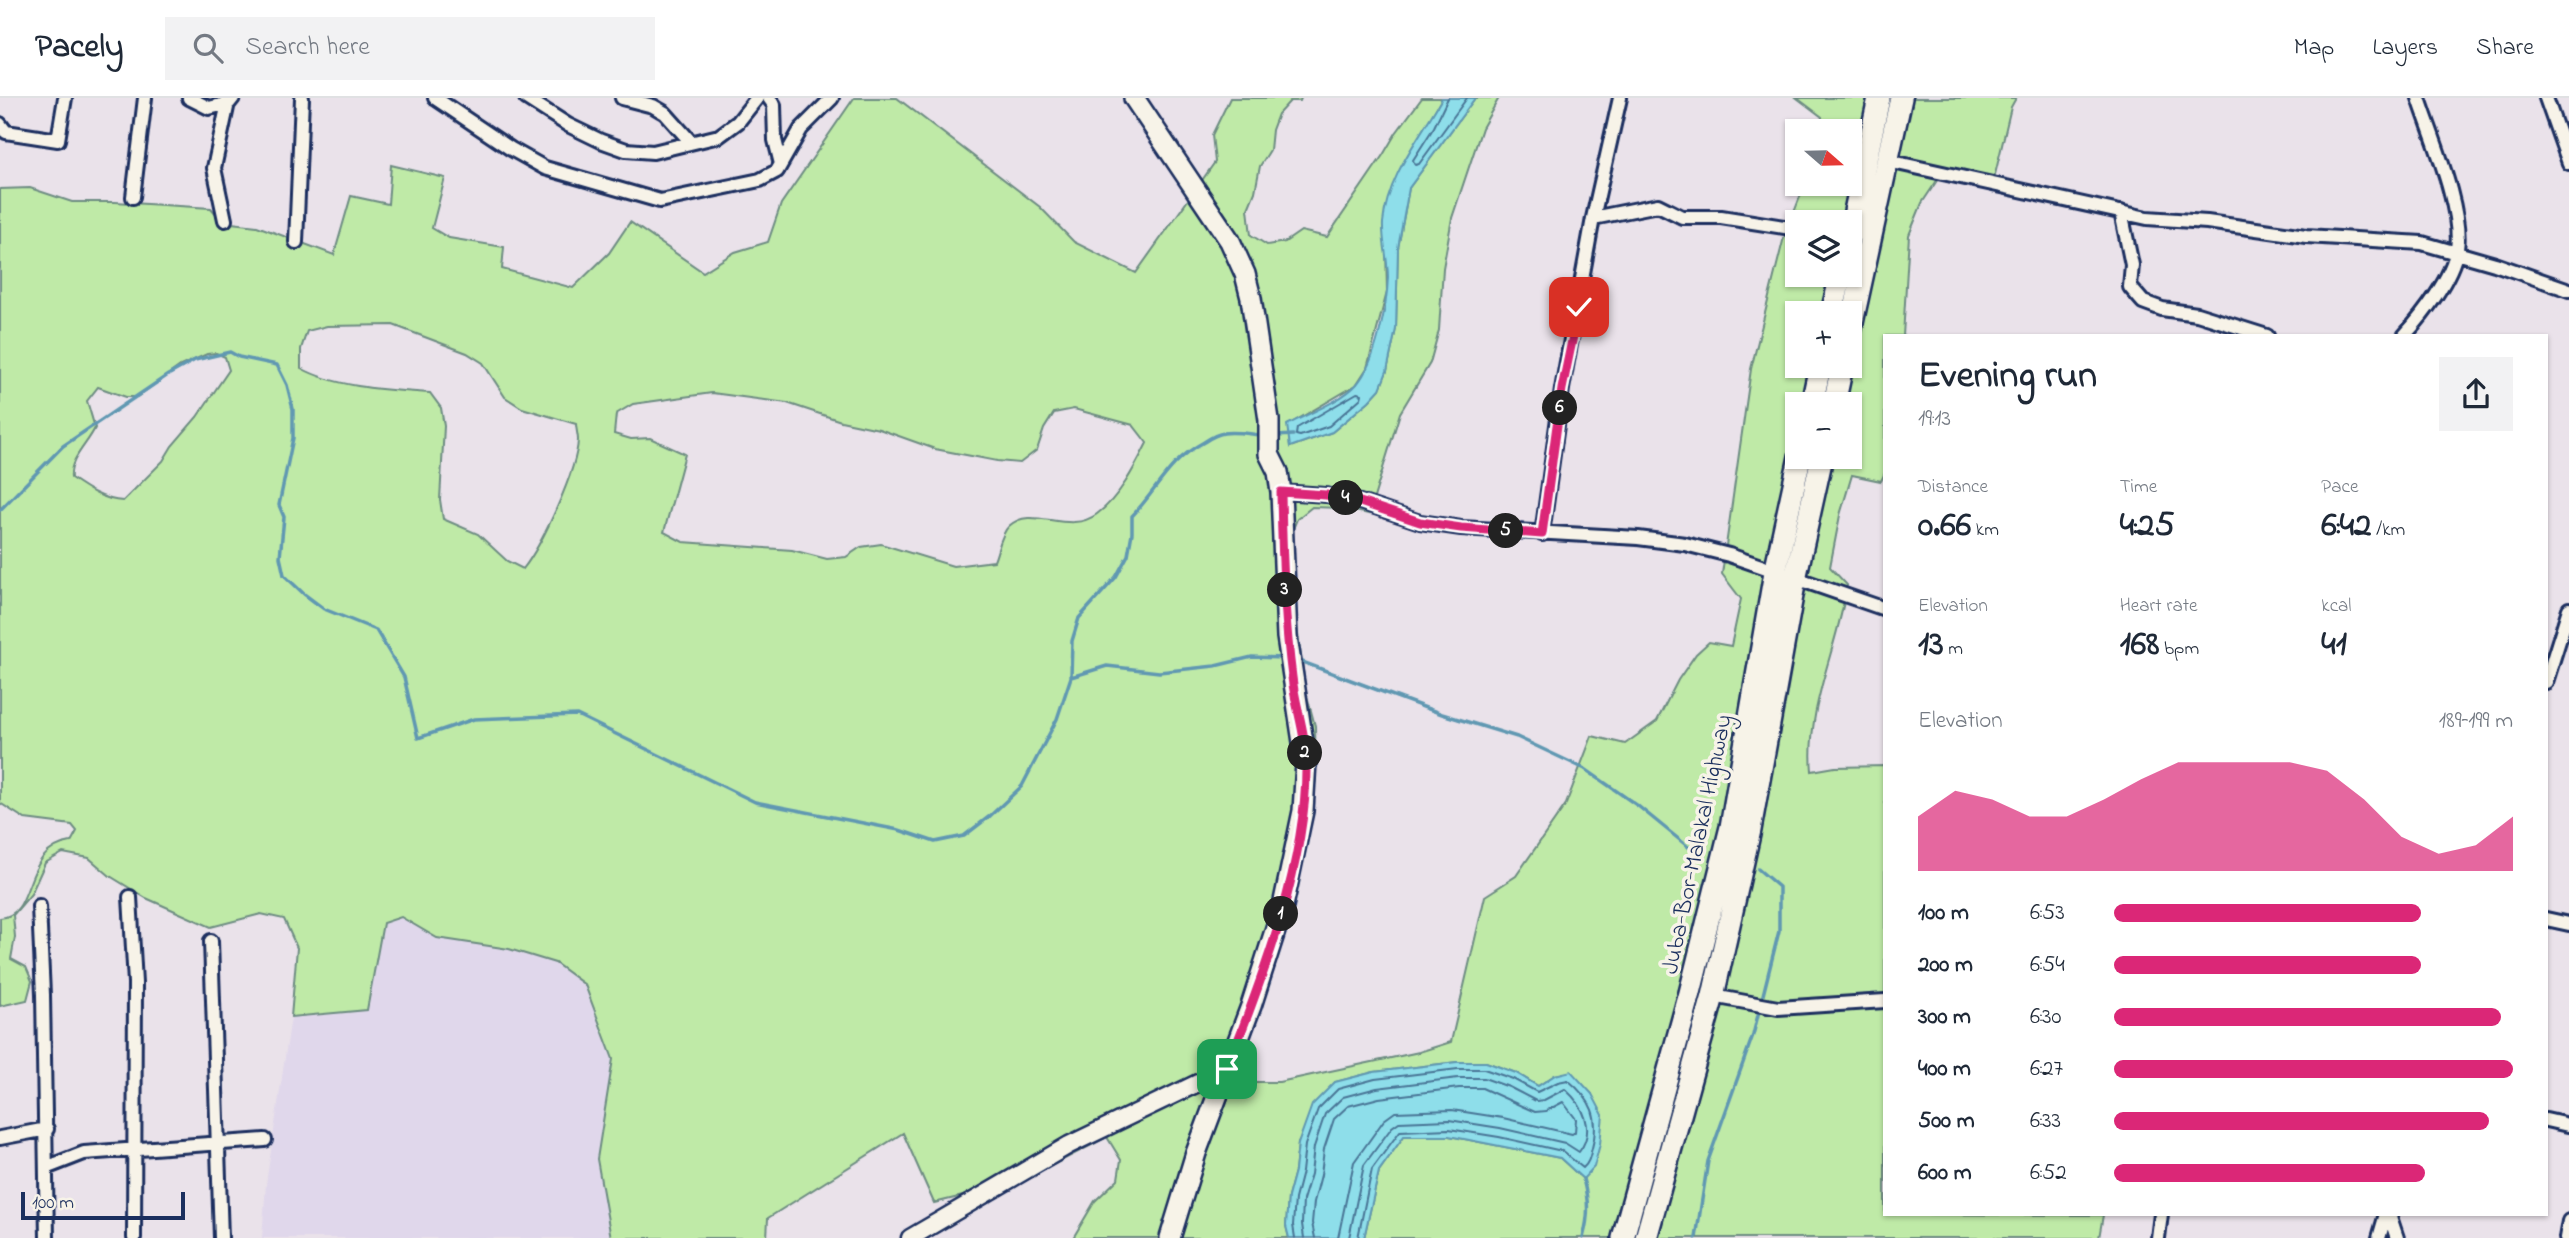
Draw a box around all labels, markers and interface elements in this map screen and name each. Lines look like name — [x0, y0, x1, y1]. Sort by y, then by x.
search box — [165, 17, 655, 80]
text: Pacely — [35, 24, 123, 72]
icon: search — [189, 29, 227, 67]
text: Search here — [245, 29, 370, 67]
text: Map — [2294, 31, 2334, 66]
text: Layers — [2372, 31, 2438, 66]
text: Share — [2476, 31, 2534, 66]
north arrow — [1785, 119, 1862, 196]
map controls — [1785, 119, 1862, 469]
button: layers — [1785, 210, 1862, 287]
pin — [1549, 277, 1609, 337]
icon: check — [1560, 288, 1598, 326]
button: + — [1785, 301, 1862, 378]
text: Evening run — [1918, 349, 2097, 405]
button: share — [2439, 357, 2513, 431]
pin: 6 — [1542, 390, 1578, 426]
button: − — [1785, 392, 1862, 469]
text: 6 — [1555, 394, 1564, 421]
text: 19:13 — [1918, 403, 1951, 436]
text: Distance — [1918, 474, 1988, 501]
text: Time — [2120, 474, 2157, 501]
text: Pace — [2321, 474, 2358, 501]
pin: 4 — [1328, 480, 1364, 516]
text: 4 — [1342, 484, 1349, 511]
text: 0.66 — [1918, 501, 1971, 552]
text: 4:25 — [2120, 501, 2174, 552]
text: 6:42 — [2321, 501, 2372, 552]
pin: 5 — [1488, 514, 1524, 548]
text: 5 — [1500, 517, 1511, 544]
text: km — [1971, 517, 1999, 544]
text: /km — [2372, 517, 2405, 544]
pin: 3 — [1268, 573, 1302, 608]
text: 3 — [1281, 576, 1288, 603]
text: Elevation — [1918, 593, 1988, 620]
text: Heart rate — [2120, 593, 2198, 620]
text: kcal — [2321, 593, 2352, 620]
text: 13 — [1918, 620, 1944, 671]
text: 168 — [2120, 620, 2159, 671]
text: 41 — [2321, 620, 2347, 671]
text: m — [1944, 636, 1963, 663]
text: bpm — [2159, 636, 2199, 663]
text: Elevation — [1918, 705, 2003, 738]
text: 189–199 m — [2439, 705, 2513, 738]
street label: Juba-Bor-Malakal Highway — [1654, 711, 1744, 978]
pin: 2 — [1288, 736, 1322, 770]
text: 2 — [1300, 739, 1309, 766]
pin: 1 — [1264, 896, 1298, 932]
text: 100 m — [1918, 897, 1969, 930]
text: 6:53 — [2030, 897, 2065, 930]
text: 1 — [1277, 900, 1284, 927]
text: 200 m — [1918, 949, 1973, 982]
text: 6:54 — [2030, 949, 2065, 982]
text: 300 m — [1918, 1001, 1971, 1034]
text: 6:30 — [2030, 1001, 2062, 1034]
pin — [1197, 1039, 1257, 1099]
icon: arrive — [1208, 1050, 1246, 1088]
text: 400 m — [1918, 1053, 1971, 1086]
text: 6:27 — [2030, 1053, 2063, 1086]
text: 500 m — [1918, 1105, 1975, 1138]
text: 6:33 — [2030, 1105, 2061, 1138]
text: 600 m — [1918, 1157, 1972, 1190]
text: 6:52 — [2030, 1157, 2067, 1190]
scale bar — [21, 1189, 186, 1221]
text: 100 m — [32, 1190, 74, 1217]

